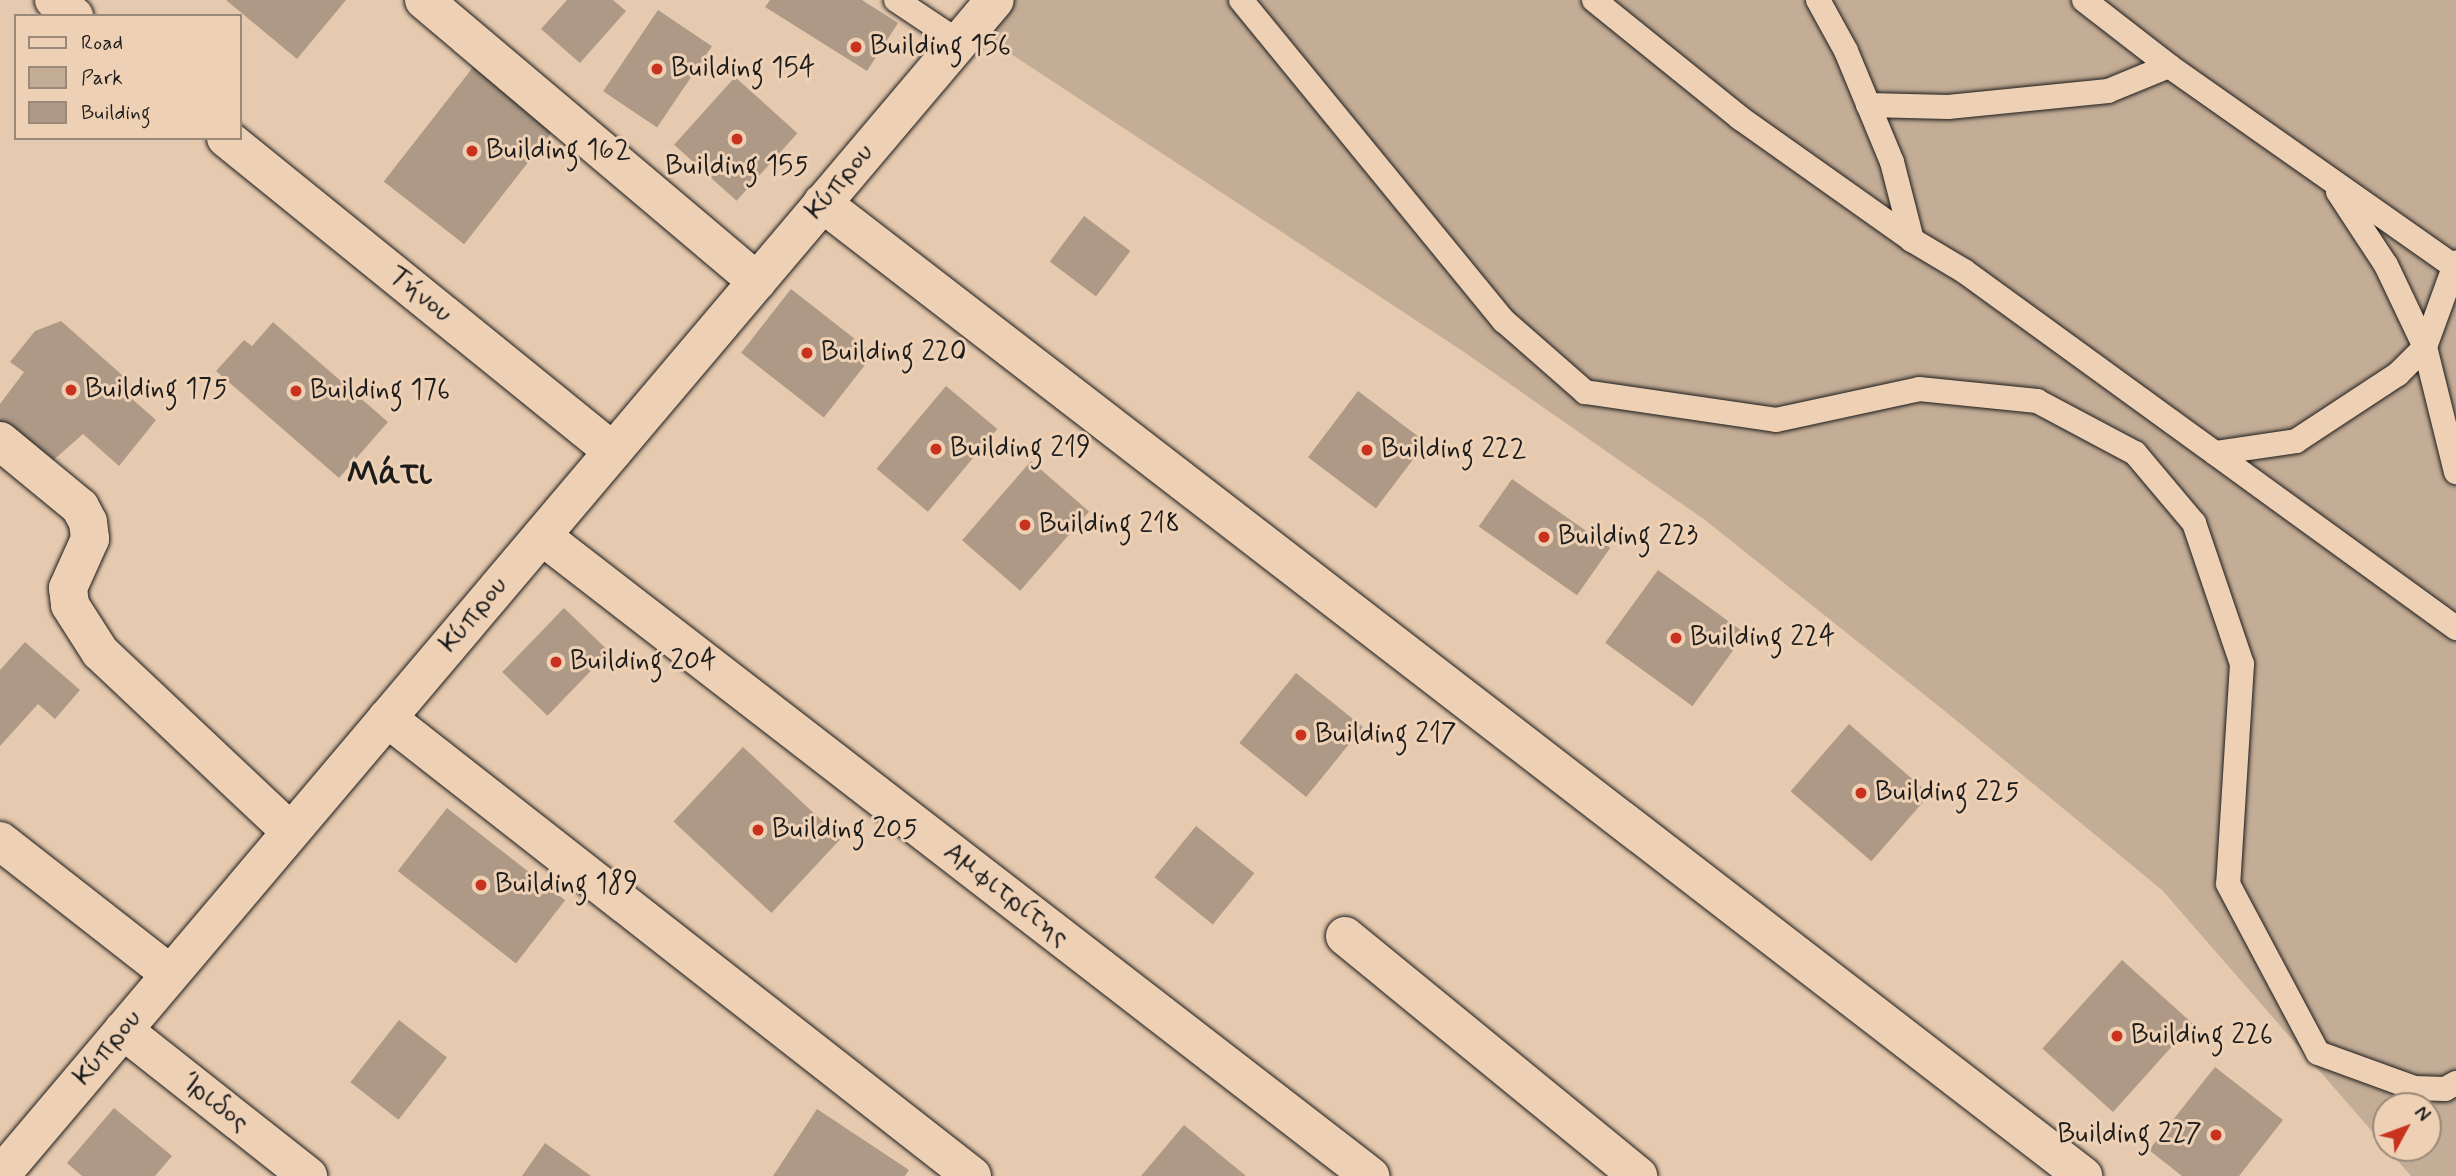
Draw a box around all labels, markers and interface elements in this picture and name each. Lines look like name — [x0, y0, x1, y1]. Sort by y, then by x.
legend — [14, 14, 242, 140]
text: Road — [81, 29, 123, 57]
place label: Building 156 — [870, 30, 1011, 64]
marker: Building 156 — [848, 39, 864, 55]
place label: Building 154 — [671, 52, 815, 86]
marker: Building 154 — [649, 61, 665, 77]
text: Park — [81, 64, 123, 92]
text: Building — [81, 99, 151, 127]
marker: Building 155 — [729, 131, 745, 147]
place label: Building 162 — [486, 134, 631, 168]
street label: Κύπρου — [798, 137, 882, 227]
marker: Building 162 — [464, 143, 480, 159]
place label: Building 155 — [665, 150, 809, 184]
street label: Τήνου — [381, 259, 459, 331]
place label: Building 220 — [821, 336, 967, 370]
marker: Building 220 — [799, 345, 815, 361]
place label: Building 175 — [85, 373, 228, 407]
place label: Building 176 — [310, 374, 450, 408]
marker: Building 175 — [63, 382, 79, 398]
marker: Building 176 — [288, 383, 304, 399]
place label: Building 219 — [950, 432, 1091, 466]
place label: Building 222 — [1381, 433, 1527, 467]
marker: Building 219 — [928, 441, 944, 457]
marker: Building 222 — [1359, 442, 1375, 458]
district label: Μάτι — [347, 453, 431, 495]
place label: Building 218 — [1039, 508, 1180, 542]
marker: Building 218 — [1017, 517, 1033, 533]
place label: Building 223 — [1558, 520, 1698, 554]
marker: Building 223 — [1536, 529, 1552, 545]
street label: Κύπρου — [432, 570, 516, 660]
place label: Building 224 — [1690, 621, 1835, 655]
marker: Building 224 — [1668, 630, 1684, 646]
place label: Building 204 — [570, 645, 717, 679]
marker: Building 204 — [548, 654, 564, 670]
place label: Building 217 — [1315, 718, 1457, 752]
marker: Building 217 — [1293, 727, 1309, 743]
place label: Building 225 — [1875, 776, 2019, 810]
marker: Building 225 — [1853, 785, 1869, 801]
place label: Building 205 — [772, 813, 918, 847]
marker: Building 205 — [750, 822, 766, 838]
street label: Αμφιτρίτης — [936, 835, 1076, 955]
place label: Building 189 — [495, 868, 638, 902]
marker: Building 189 — [473, 877, 489, 893]
street label: Κύπρου — [66, 1003, 150, 1093]
place label: Building 226 — [2131, 1019, 2273, 1053]
marker: Building 226 — [2109, 1028, 2125, 1044]
street label: Ίριδος — [174, 1066, 256, 1140]
north arrow — [2372, 1092, 2442, 1162]
text: N — [2408, 1101, 2435, 1127]
place label: Building 227 — [2058, 1118, 2202, 1152]
marker: Building 227 — [2208, 1127, 2224, 1143]

